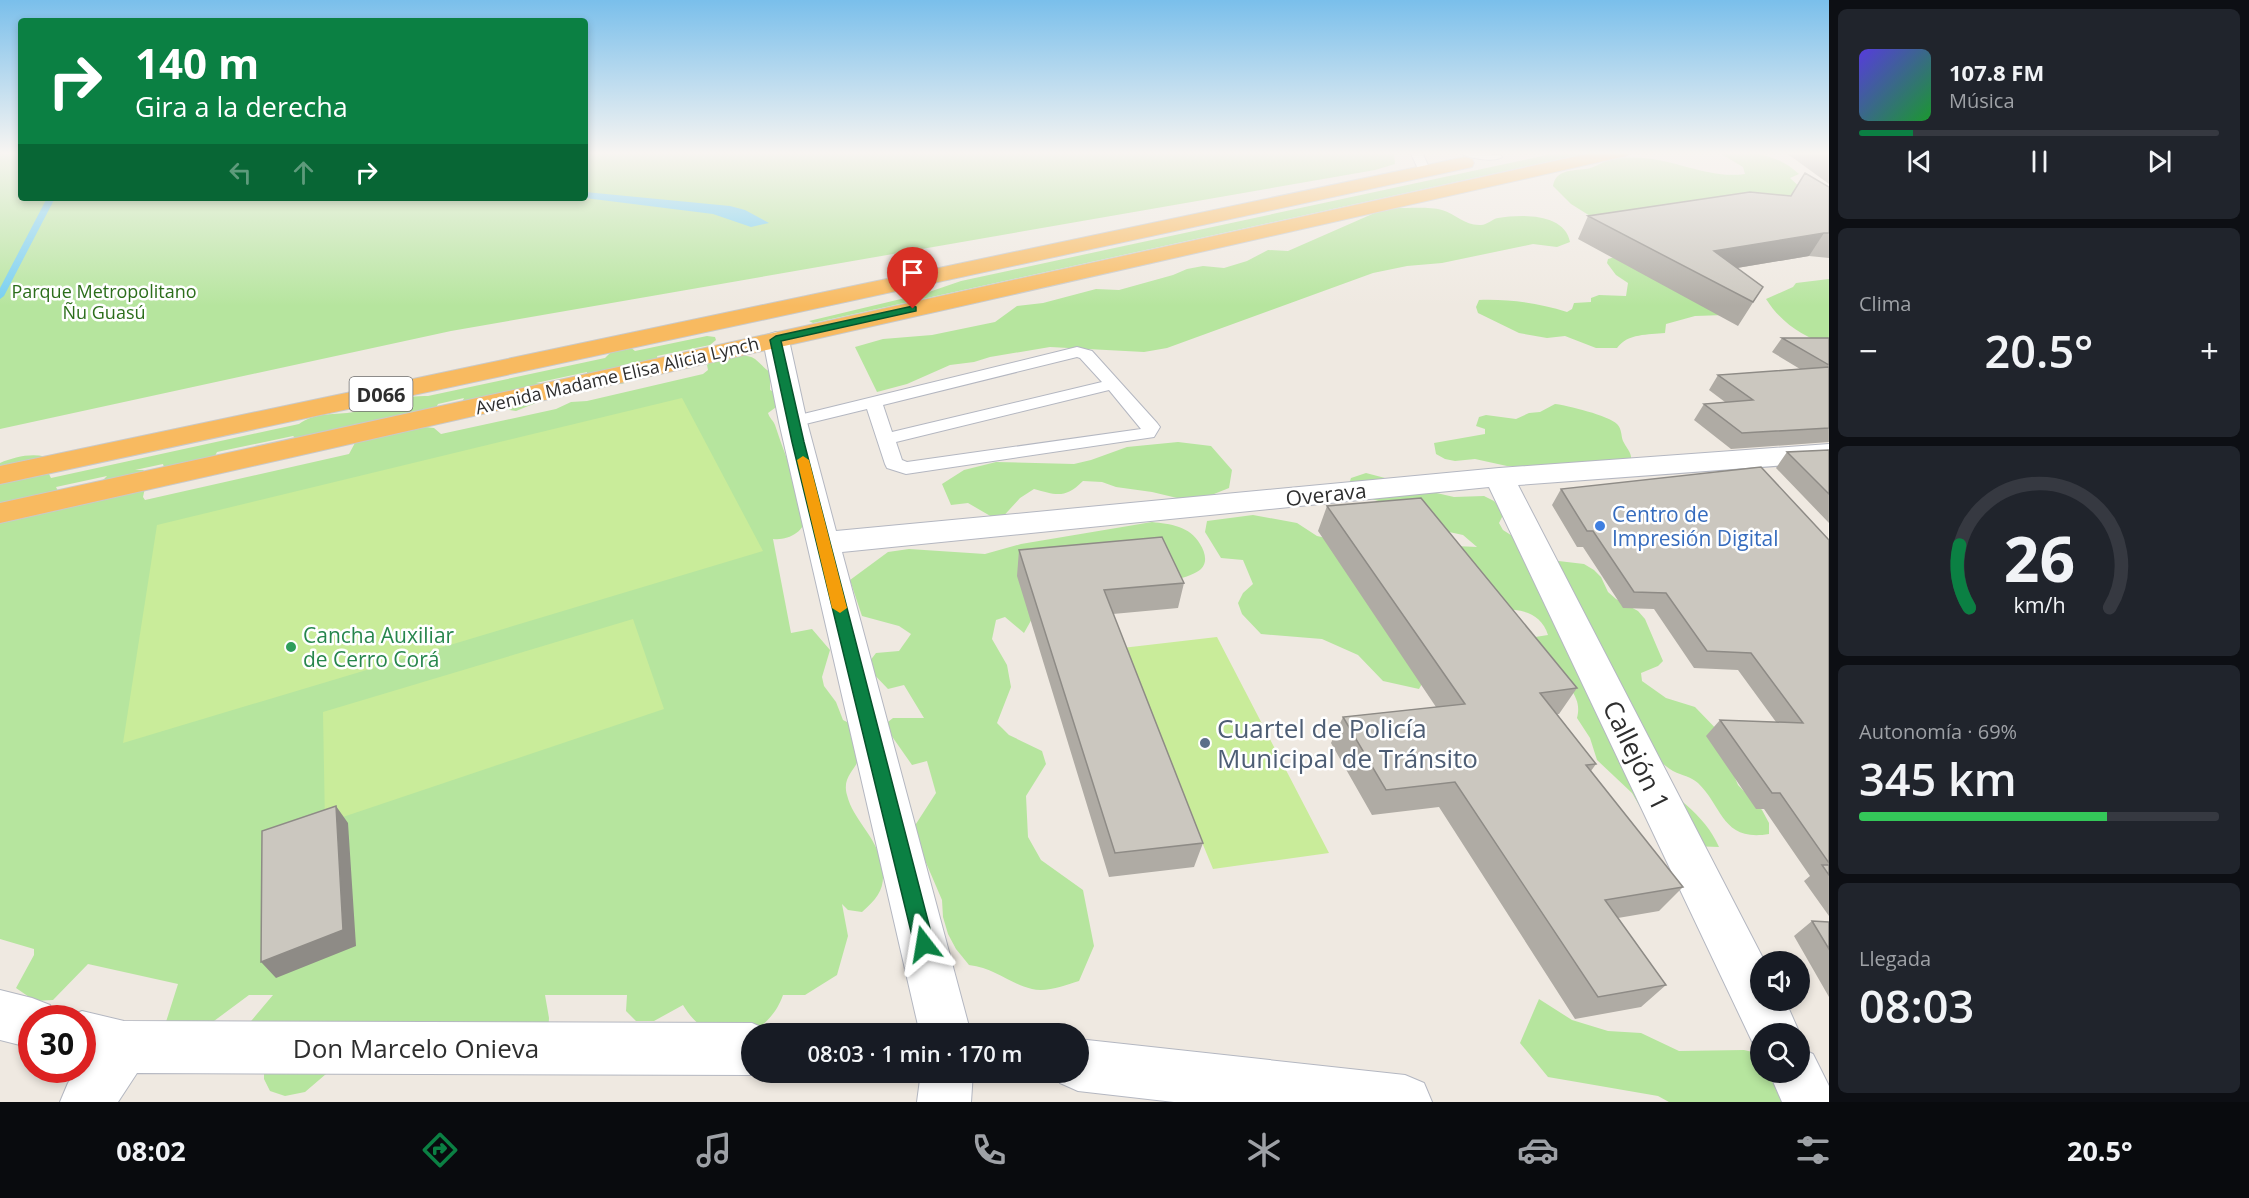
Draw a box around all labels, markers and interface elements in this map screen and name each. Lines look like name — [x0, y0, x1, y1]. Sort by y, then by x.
text: 140 m — [135, 34, 259, 91]
icon: right — [36, 42, 114, 120]
text: 107.8 FM — [1949, 57, 2044, 87]
text: Música — [1949, 87, 2015, 114]
text: Gira a la derecha — [135, 88, 348, 125]
icon: previous — [1903, 145, 1936, 178]
icon: pause — [2023, 145, 2056, 178]
icon: next — [2143, 145, 2176, 178]
icon: left — [224, 156, 257, 189]
icon: ahead — [287, 156, 320, 189]
icon: right — [350, 156, 383, 189]
pin — [887, 247, 938, 309]
icon: arrive — [896, 256, 929, 289]
park label: Parque Metropolitano Ñu Guasú — [11, 279, 197, 324]
text: Clima — [1859, 290, 1911, 317]
text: 20.5° — [1985, 320, 2093, 381]
text: − — [1859, 328, 1878, 373]
text: + — [2200, 328, 2219, 373]
street label: Avenida Madame Elisa Alicia Lynch — [473, 331, 761, 419]
road number: D066 — [350, 377, 412, 411]
street label: Overava — [1284, 476, 1368, 512]
place label: Centro de Impresión Digital — [1612, 500, 1779, 552]
text: 26 — [2003, 515, 2075, 600]
marker: Centro de Impresión Digital — [1593, 519, 1607, 533]
text: km/h — [2013, 590, 2065, 619]
place label: Cancha Auxiliar de Cerro Corá — [303, 621, 455, 673]
marker: Cancha Auxiliar de Cerro Corá — [284, 640, 298, 654]
street label: Callejón 1 — [1595, 694, 1679, 816]
place label: Cuartel de Policía Municipal de Tránsito — [1217, 710, 1478, 776]
text: Autonomía · 69% — [1859, 718, 2017, 745]
marker: Cuartel de Policía Municipal de Tránsito — [1198, 736, 1212, 750]
text: 345 km — [1859, 748, 2017, 809]
position arrow — [892, 912, 956, 976]
text: Llegada — [1859, 945, 1931, 972]
map controls — [1750, 951, 1810, 1083]
button: sound — [1750, 951, 1810, 1011]
text: 08:03 — [1859, 975, 1974, 1036]
speed limit sign: 30 — [18, 1005, 96, 1083]
button: search — [1750, 1023, 1810, 1083]
street label: Don Marcelo Onieva — [293, 1030, 539, 1066]
text: 08:03 · 1 min · 170 m — [807, 1038, 1023, 1068]
icon: directions — [419, 1129, 461, 1171]
icon: music — [693, 1129, 735, 1171]
icon: phone — [968, 1129, 1010, 1171]
icon: climate — [1243, 1129, 1285, 1171]
icon: car — [1517, 1129, 1559, 1171]
icon: filters — [1792, 1129, 1834, 1171]
text: 08:02 — [116, 1132, 186, 1169]
text: 20.5° — [2067, 1132, 2133, 1169]

